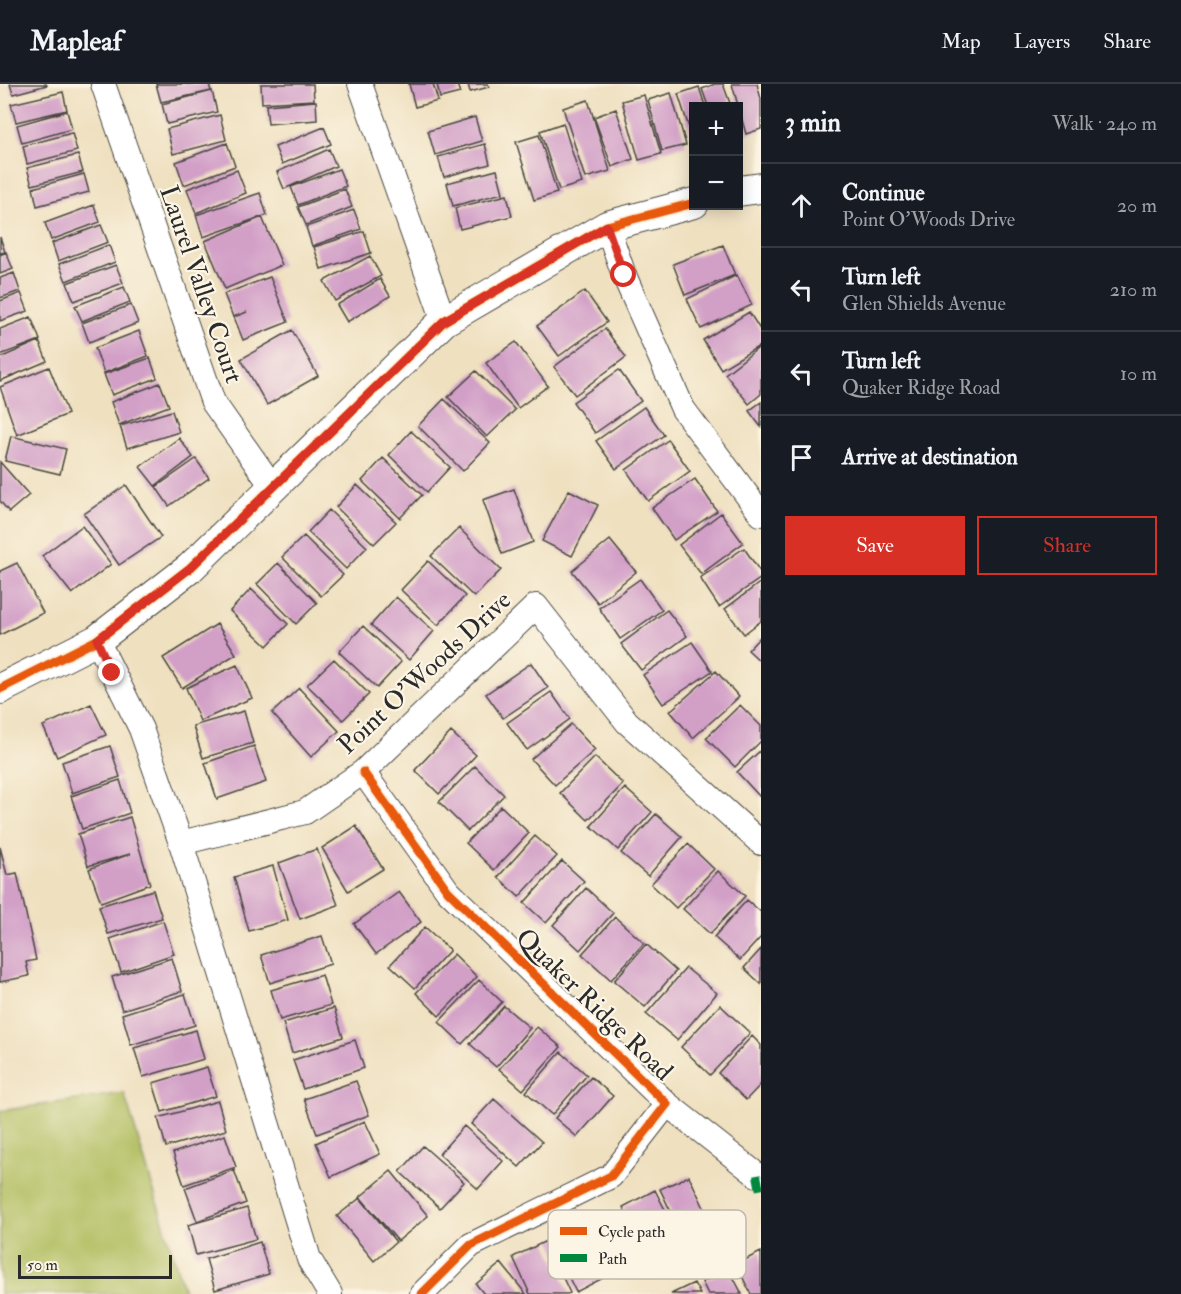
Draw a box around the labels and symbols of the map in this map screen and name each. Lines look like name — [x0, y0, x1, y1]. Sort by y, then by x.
street label: Laurel Valley Court — [152, 181, 250, 387]
route start — [610, 261, 636, 287]
street label: Point O'Woods Drive — [331, 584, 518, 761]
route end — [98, 659, 124, 685]
street label: Quaker Ridge Road — [509, 922, 680, 1088]
legend — [548, 1210, 746, 1279]
text: Cycle path — [598, 1222, 666, 1243]
text: Path — [598, 1249, 628, 1269]
scale bar — [18, 1252, 172, 1280]

